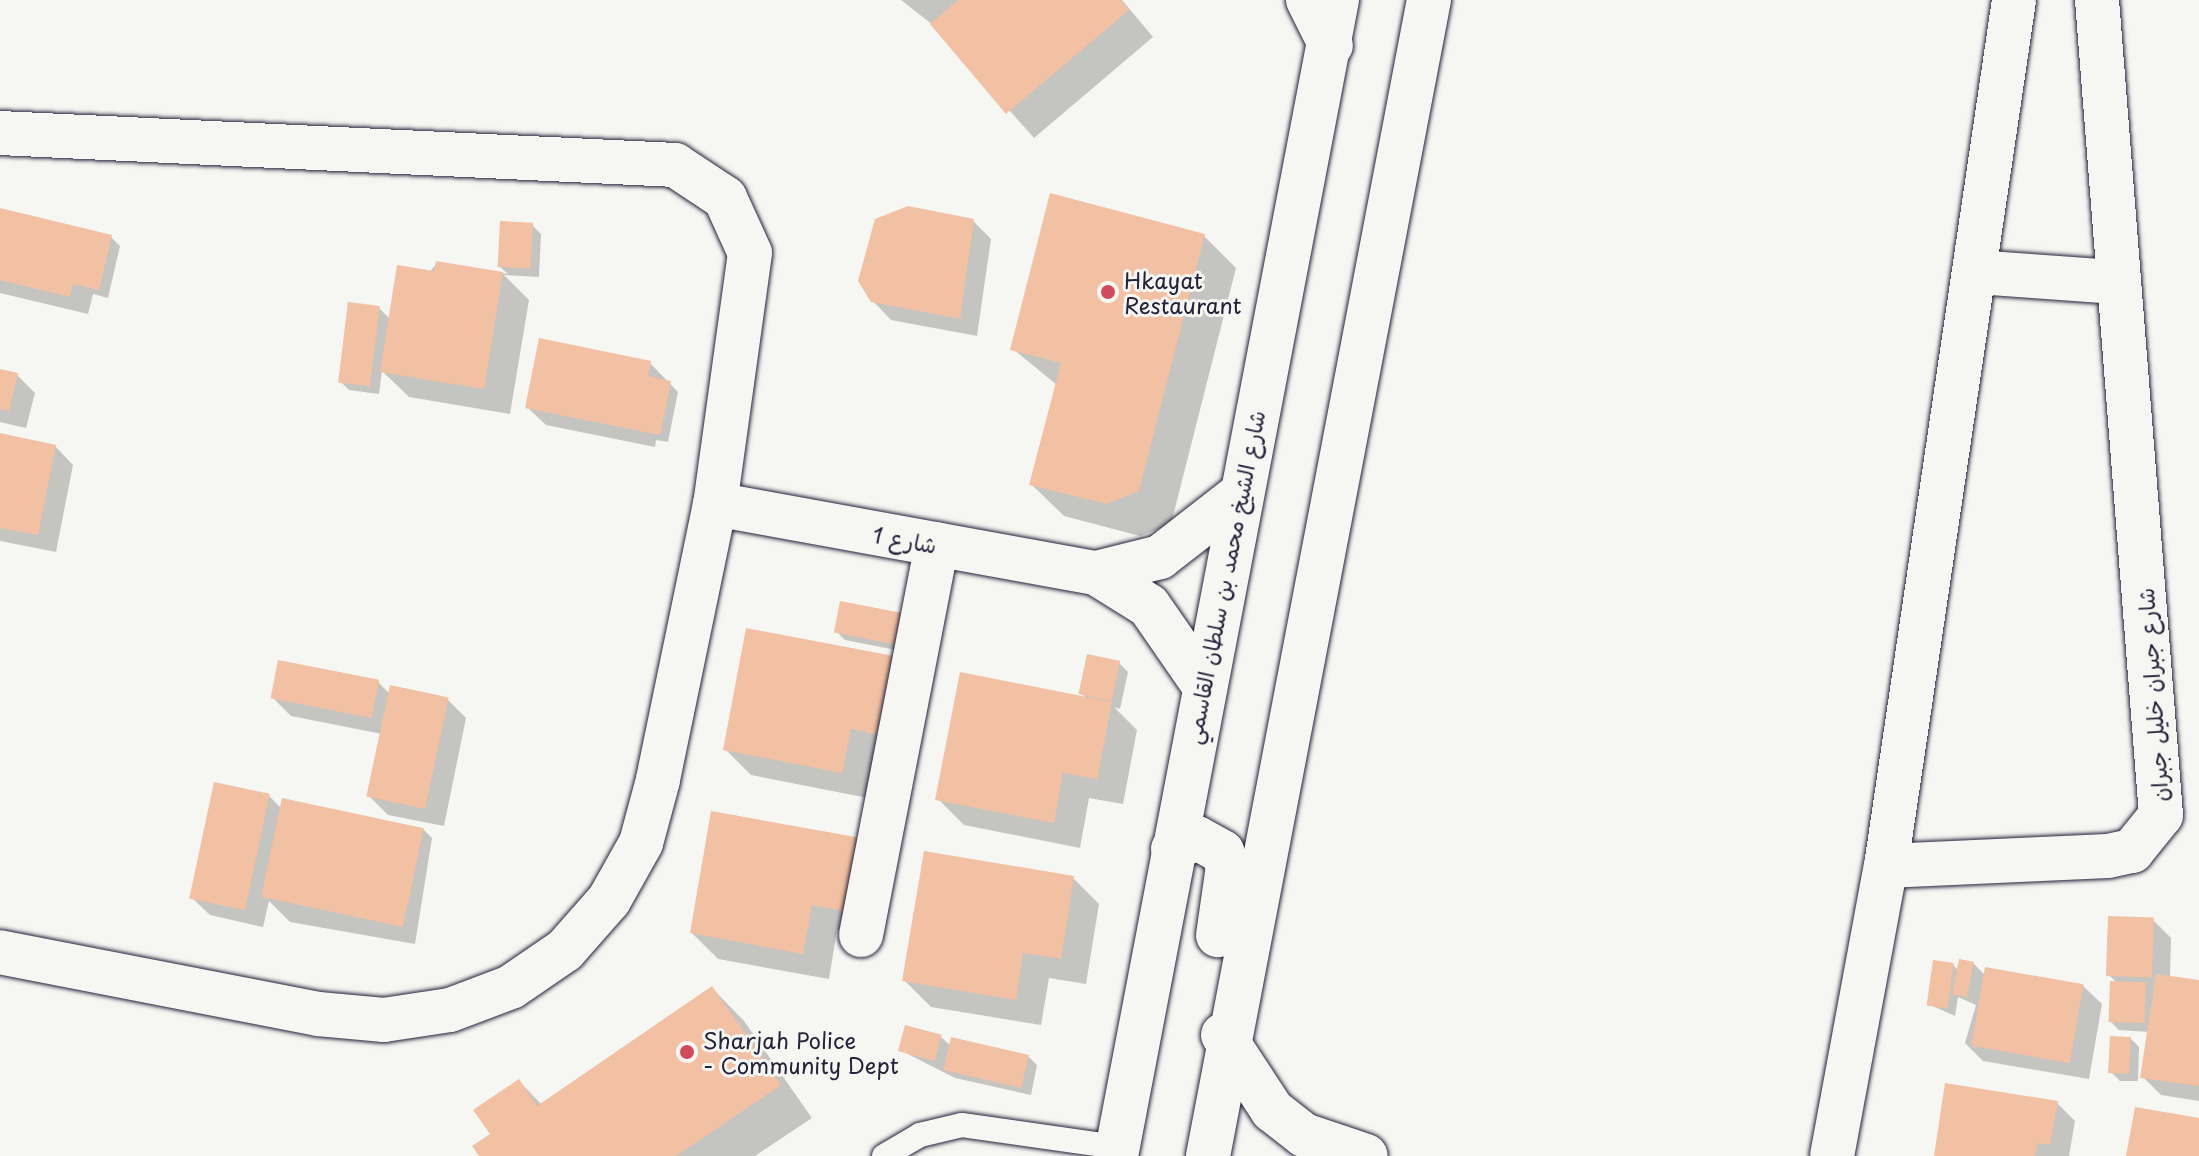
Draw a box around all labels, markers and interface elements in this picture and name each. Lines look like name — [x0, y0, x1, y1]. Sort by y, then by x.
place label: Hkayat Restaurant — [1124, 266, 1242, 318]
marker: Hkayat Restaurant — [1099, 283, 1117, 301]
street label: شارع الشيخ محمد بن سلطان القاسمي — [1179, 408, 1269, 746]
street label: شارع 1 — [871, 520, 939, 558]
street label: شارع جبران خليل جبران — [2131, 587, 2173, 803]
place label: Sharjah Police - Community Dept — [703, 1026, 901, 1078]
marker: Sharjah Police - Community Dept — [678, 1043, 696, 1061]

